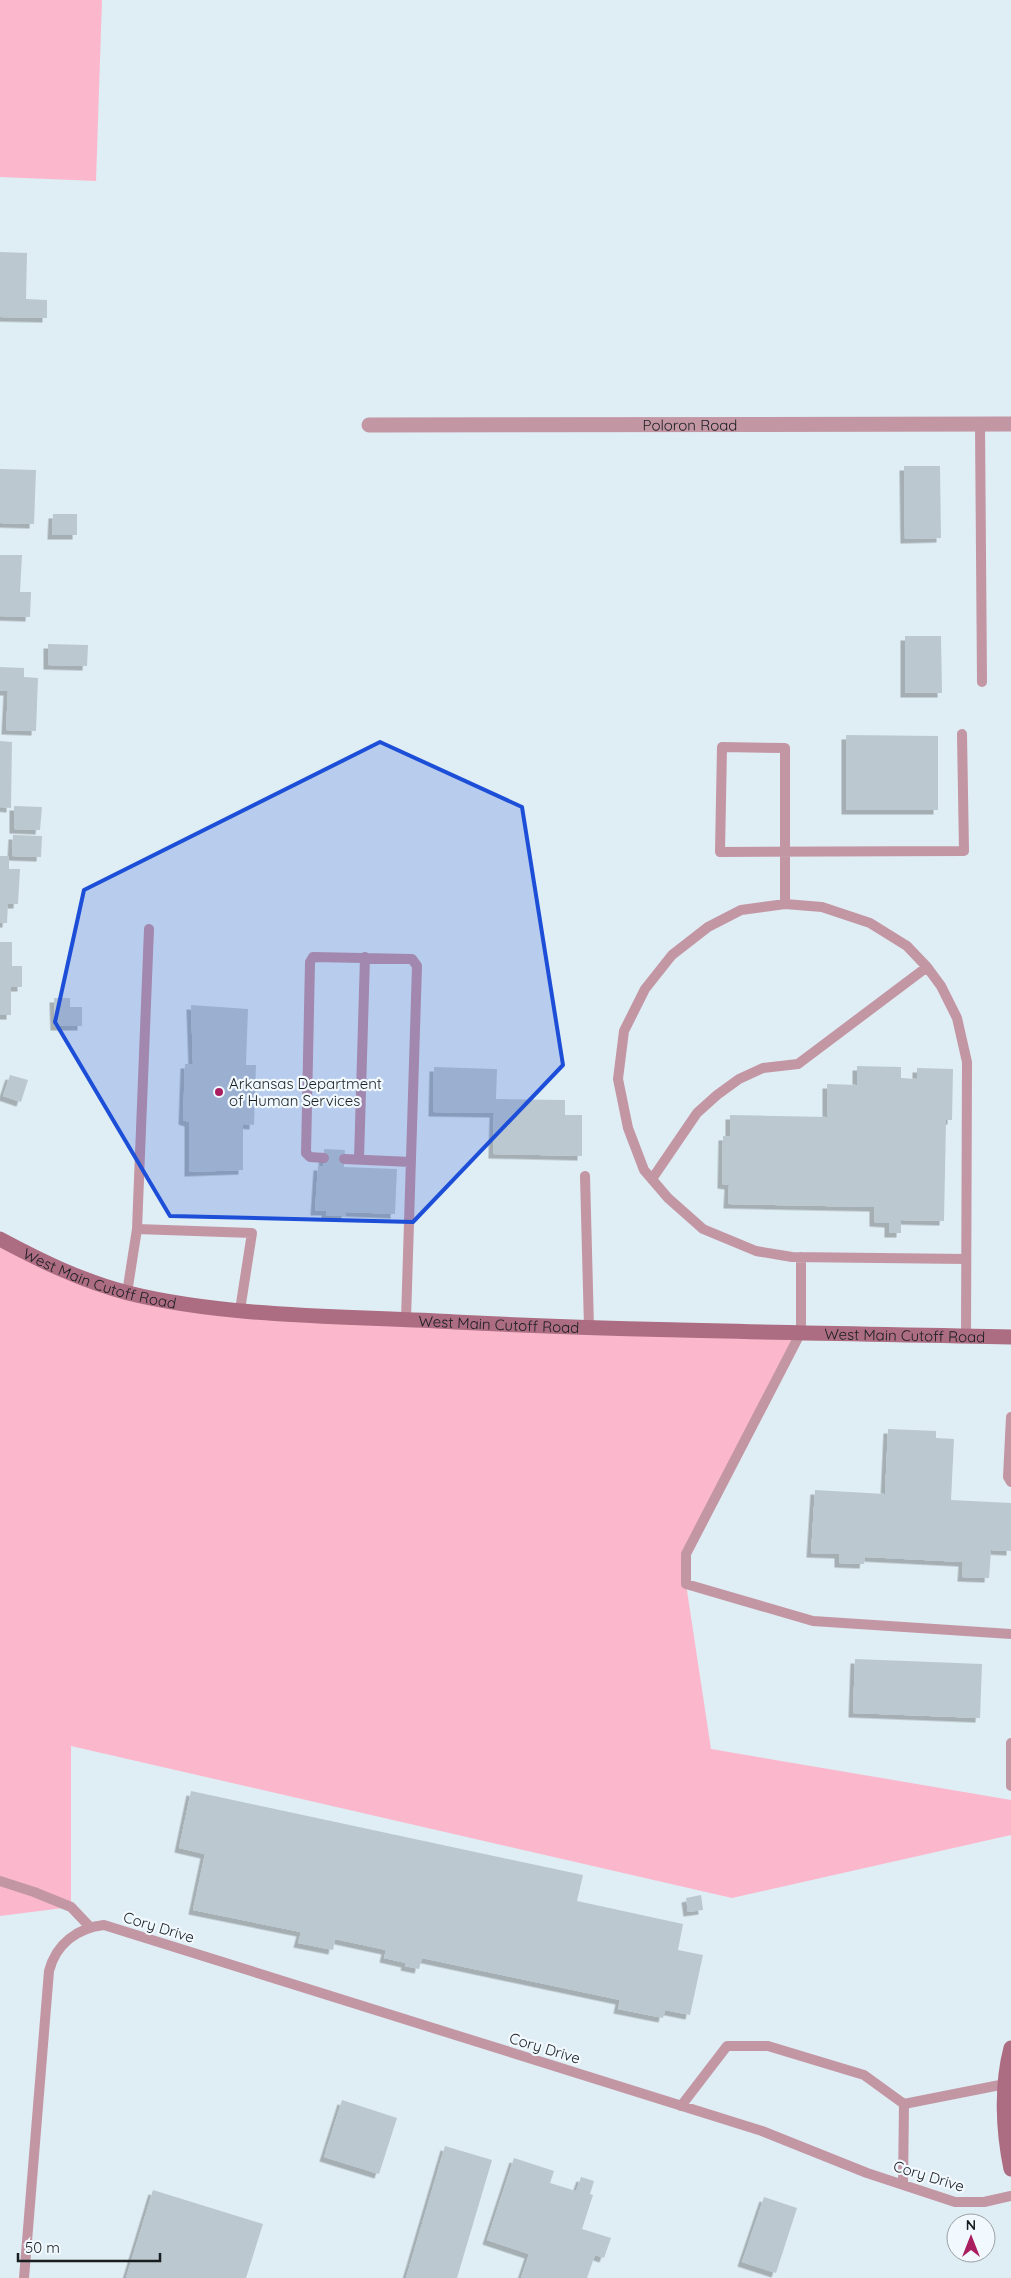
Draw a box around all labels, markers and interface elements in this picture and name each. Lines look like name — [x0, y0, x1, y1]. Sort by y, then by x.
street label: Poloron Road — [643, 415, 737, 434]
place label: Arkansas Department of Human Services — [229, 1074, 382, 1110]
marker: Arkansas Department of Human Services — [213, 1086, 225, 1098]
street label: West Main Cutoff Road — [20, 1243, 178, 1312]
street label: West Main Cutoff Road — [418, 1311, 580, 1337]
street label: West Main Cutoff Road — [824, 1324, 986, 1346]
street label: Cory Drive — [121, 1907, 197, 1947]
street label: Cory Drive — [507, 2028, 583, 2068]
street label: Cory Drive — [891, 2156, 967, 2196]
north arrow — [946, 2213, 996, 2263]
text: N — [966, 2216, 976, 2234]
scale bar — [18, 2230, 160, 2262]
text: 50 m — [25, 2238, 60, 2257]

